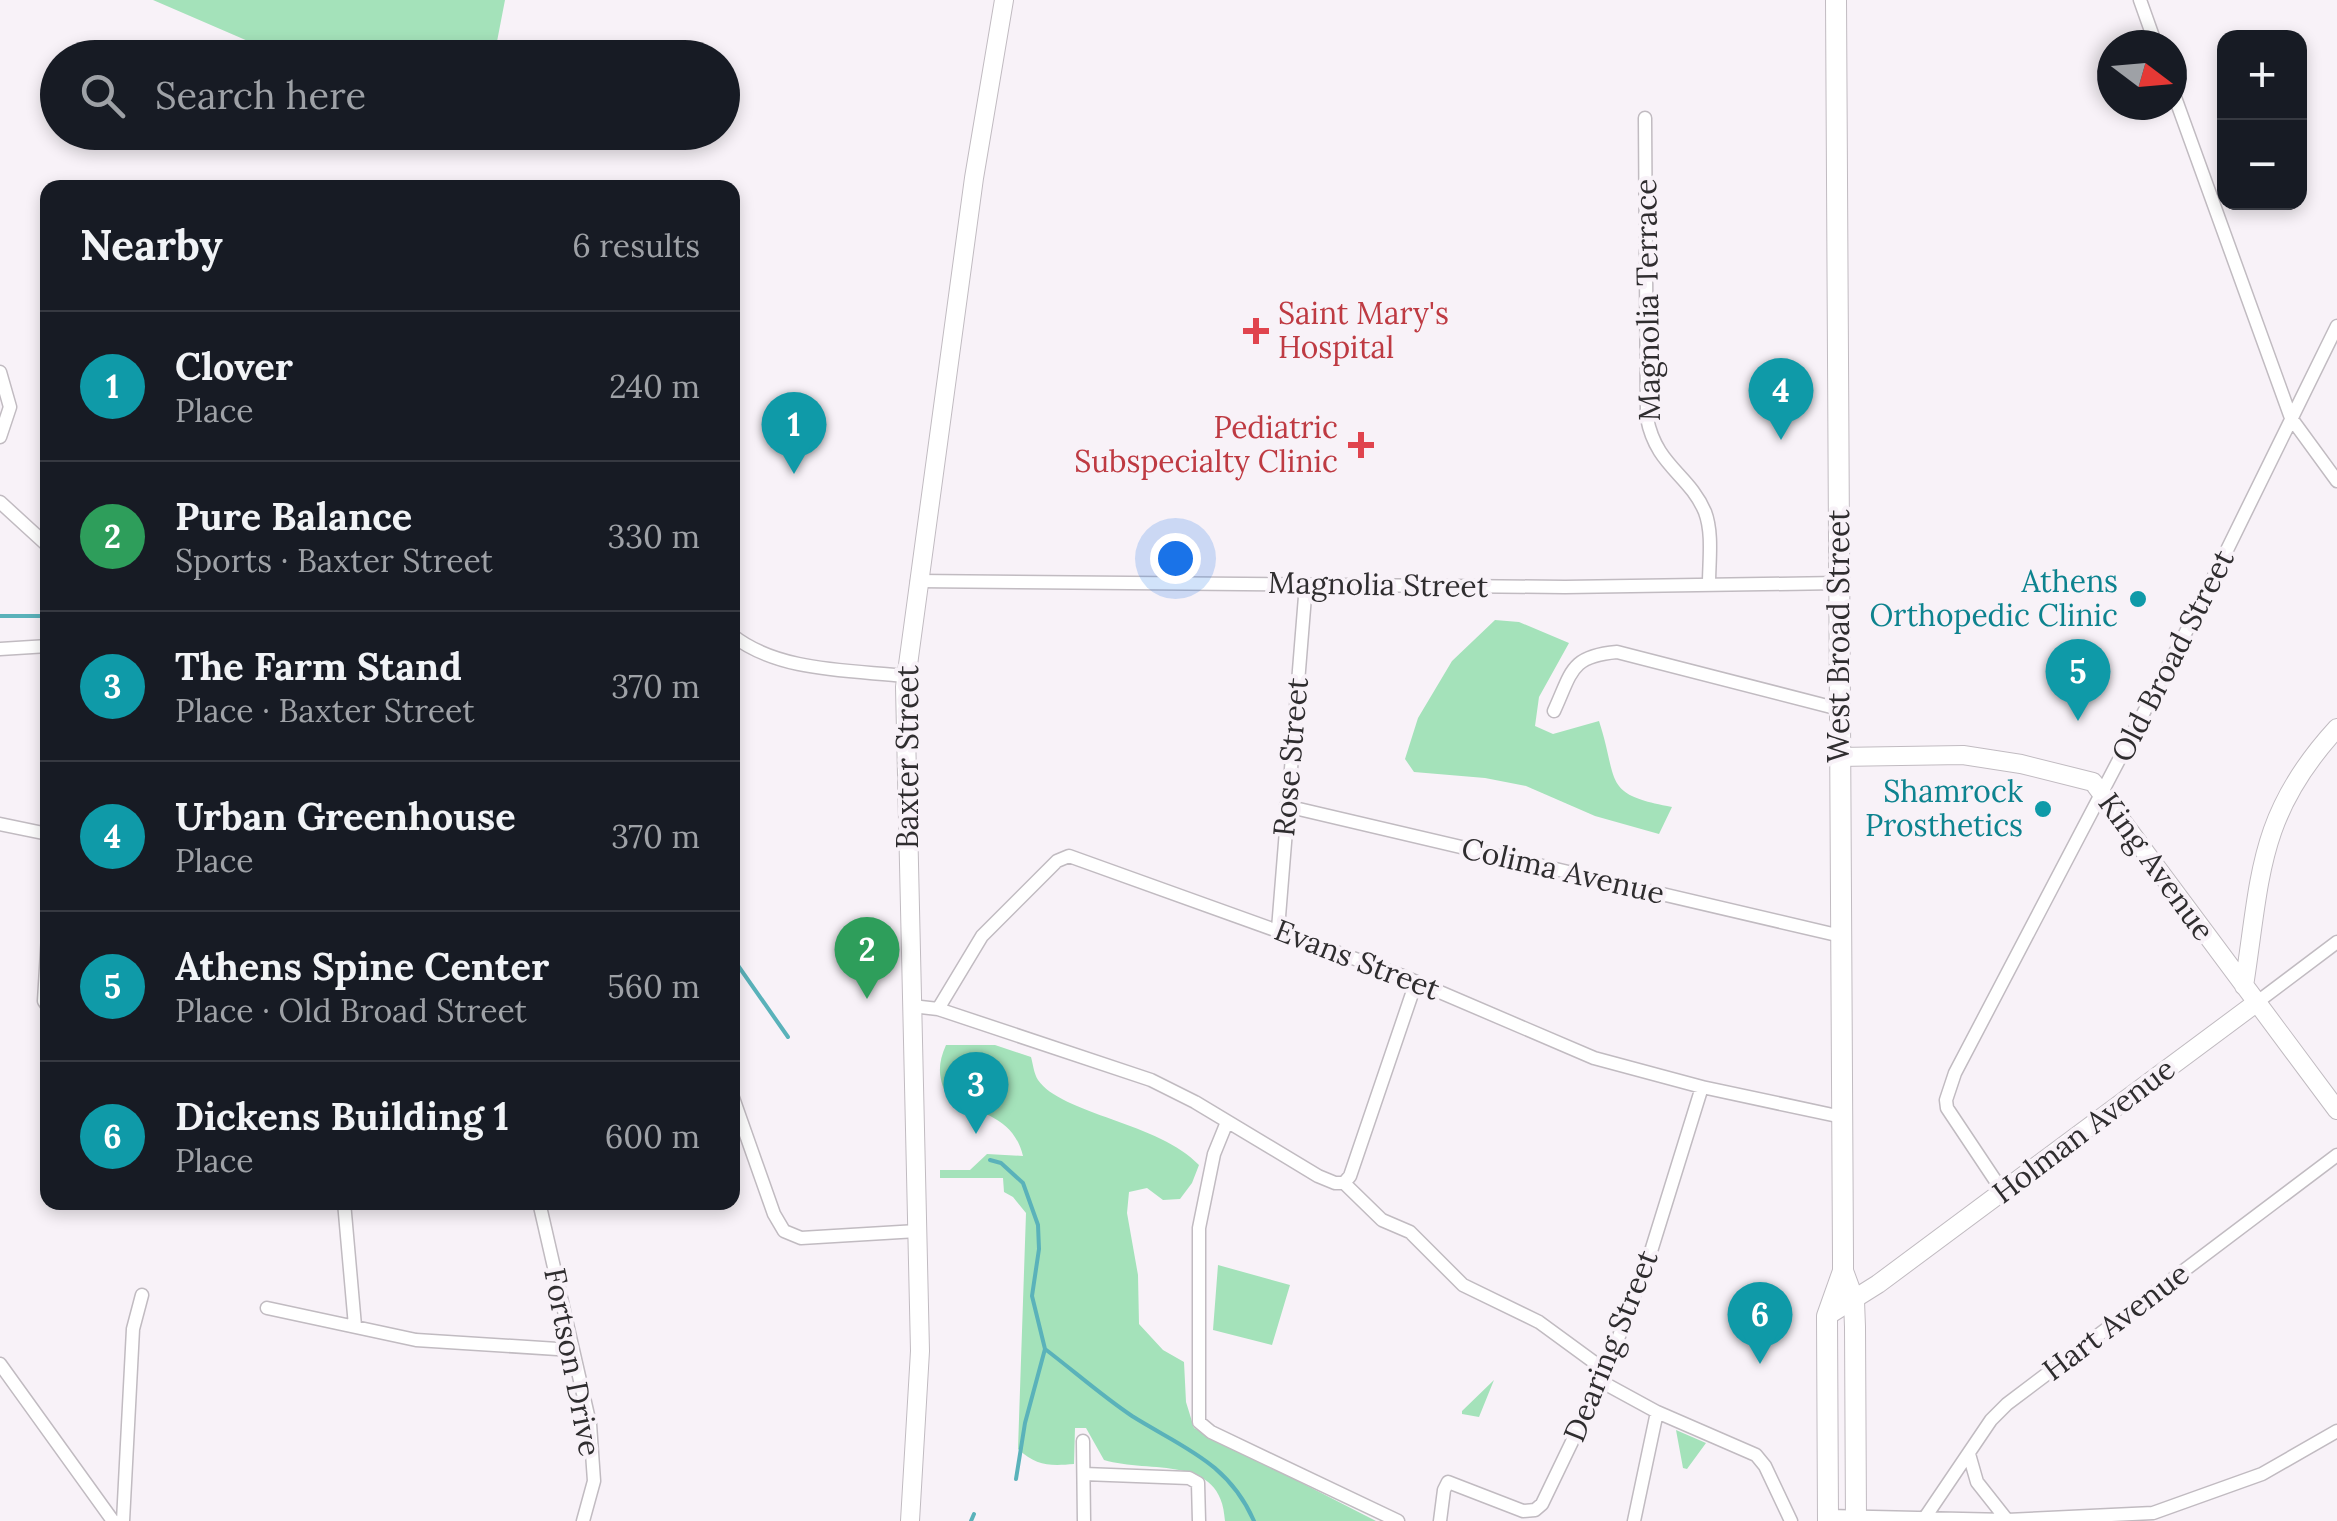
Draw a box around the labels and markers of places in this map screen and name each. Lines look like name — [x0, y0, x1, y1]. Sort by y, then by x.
place label: Saint Mary's Hospital — [1278, 294, 1449, 366]
marker: Saint Mary's Hospital — [1243, 318, 1269, 344]
pin: 4 — [1748, 358, 1814, 440]
pin: 1 — [762, 392, 826, 474]
place label: Pediatric Subspecialty Clinic — [1074, 408, 1338, 481]
marker: Pediatric Subspecialty Clinic — [1348, 432, 1374, 458]
place label: Athens Orthopedic Clinic — [1869, 562, 2118, 634]
marker: Athens Orthopedic Clinic — [2127, 588, 2149, 610]
pin: 5 — [2046, 638, 2110, 721]
place label: Shamrock Prosthetics — [1865, 772, 2023, 844]
marker: Shamrock Prosthetics — [2032, 798, 2054, 820]
pin: 2 — [834, 916, 900, 999]
pin: 3 — [944, 1052, 1008, 1134]
pin: 6 — [1728, 1282, 1792, 1364]

